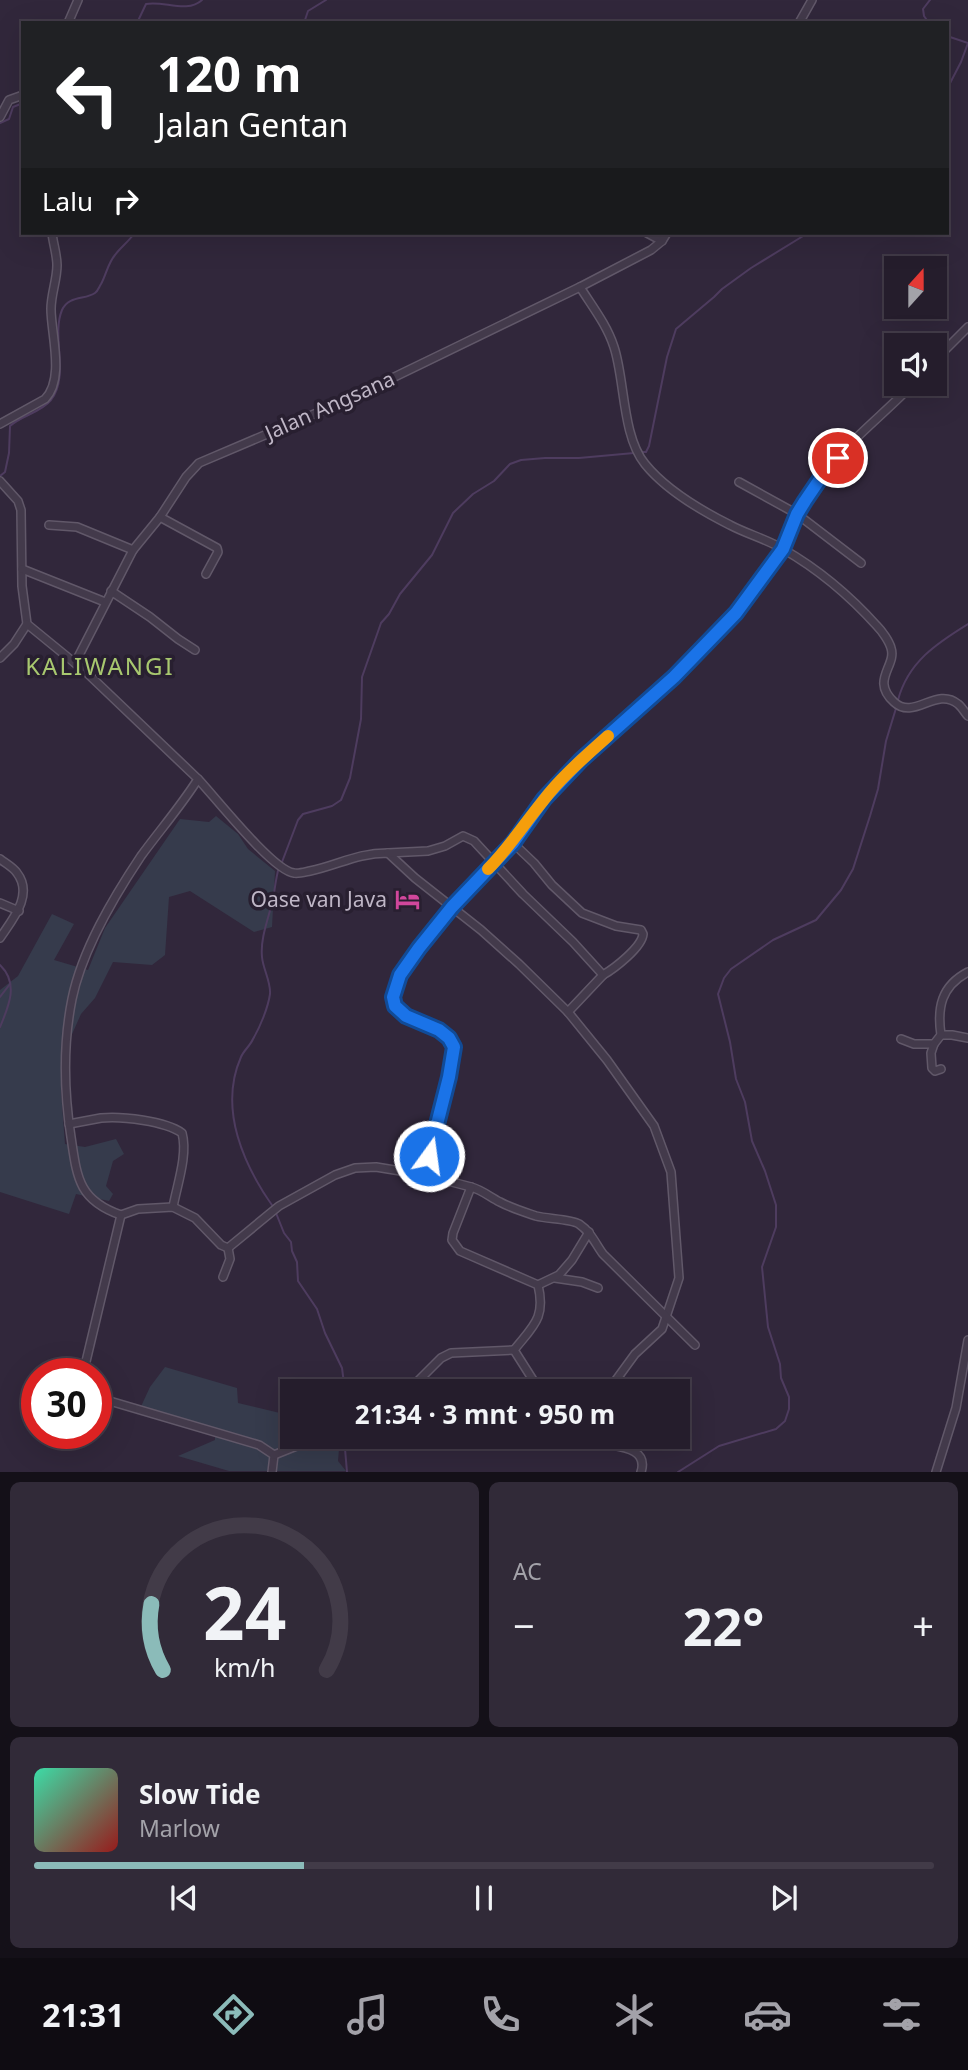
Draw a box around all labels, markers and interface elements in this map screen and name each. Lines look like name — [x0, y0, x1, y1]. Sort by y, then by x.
text: 120 m — [157, 40, 302, 106]
icon: left — [42, 49, 133, 140]
text: Jalan Gentan — [157, 103, 348, 146]
icon: right — [107, 182, 145, 220]
text: Lalu — [42, 183, 93, 219]
north arrow — [884, 256, 947, 318]
map controls — [884, 256, 947, 396]
button: sound — [884, 333, 947, 396]
street label: Jalan Angsana — [259, 364, 399, 447]
pin — [808, 428, 868, 488]
icon: arrive — [819, 439, 857, 477]
district label: KALIWANGI — [25, 649, 175, 682]
place label: Oase van Java — [251, 885, 387, 913]
hotel icon: Oase van Java — [393, 886, 421, 914]
position arrow — [392, 1119, 466, 1193]
speed limit sign: 30 — [21, 1358, 112, 1449]
text: 21:34 · 3 mnt · 950 m — [355, 1396, 615, 1432]
text: AC — [513, 1555, 542, 1587]
text: 24 — [203, 1563, 286, 1662]
text: 22° — [683, 1590, 764, 1661]
text: − — [513, 1599, 535, 1651]
text: + — [912, 1599, 934, 1651]
text: km/h — [214, 1650, 275, 1684]
text: Slow Tide — [139, 1776, 261, 1812]
text: Marlow — [139, 1812, 220, 1844]
icon: previous — [165, 1879, 203, 1917]
icon: pause — [465, 1879, 503, 1917]
icon: next — [765, 1879, 803, 1917]
icon: directions — [209, 1990, 258, 2039]
icon: music — [343, 1990, 392, 2039]
icon: phone — [476, 1990, 525, 2039]
icon: climate — [610, 1990, 659, 2039]
icon: car — [743, 1990, 792, 2039]
icon: filters — [877, 1990, 926, 2039]
text: 21:31 — [42, 1993, 124, 2036]

